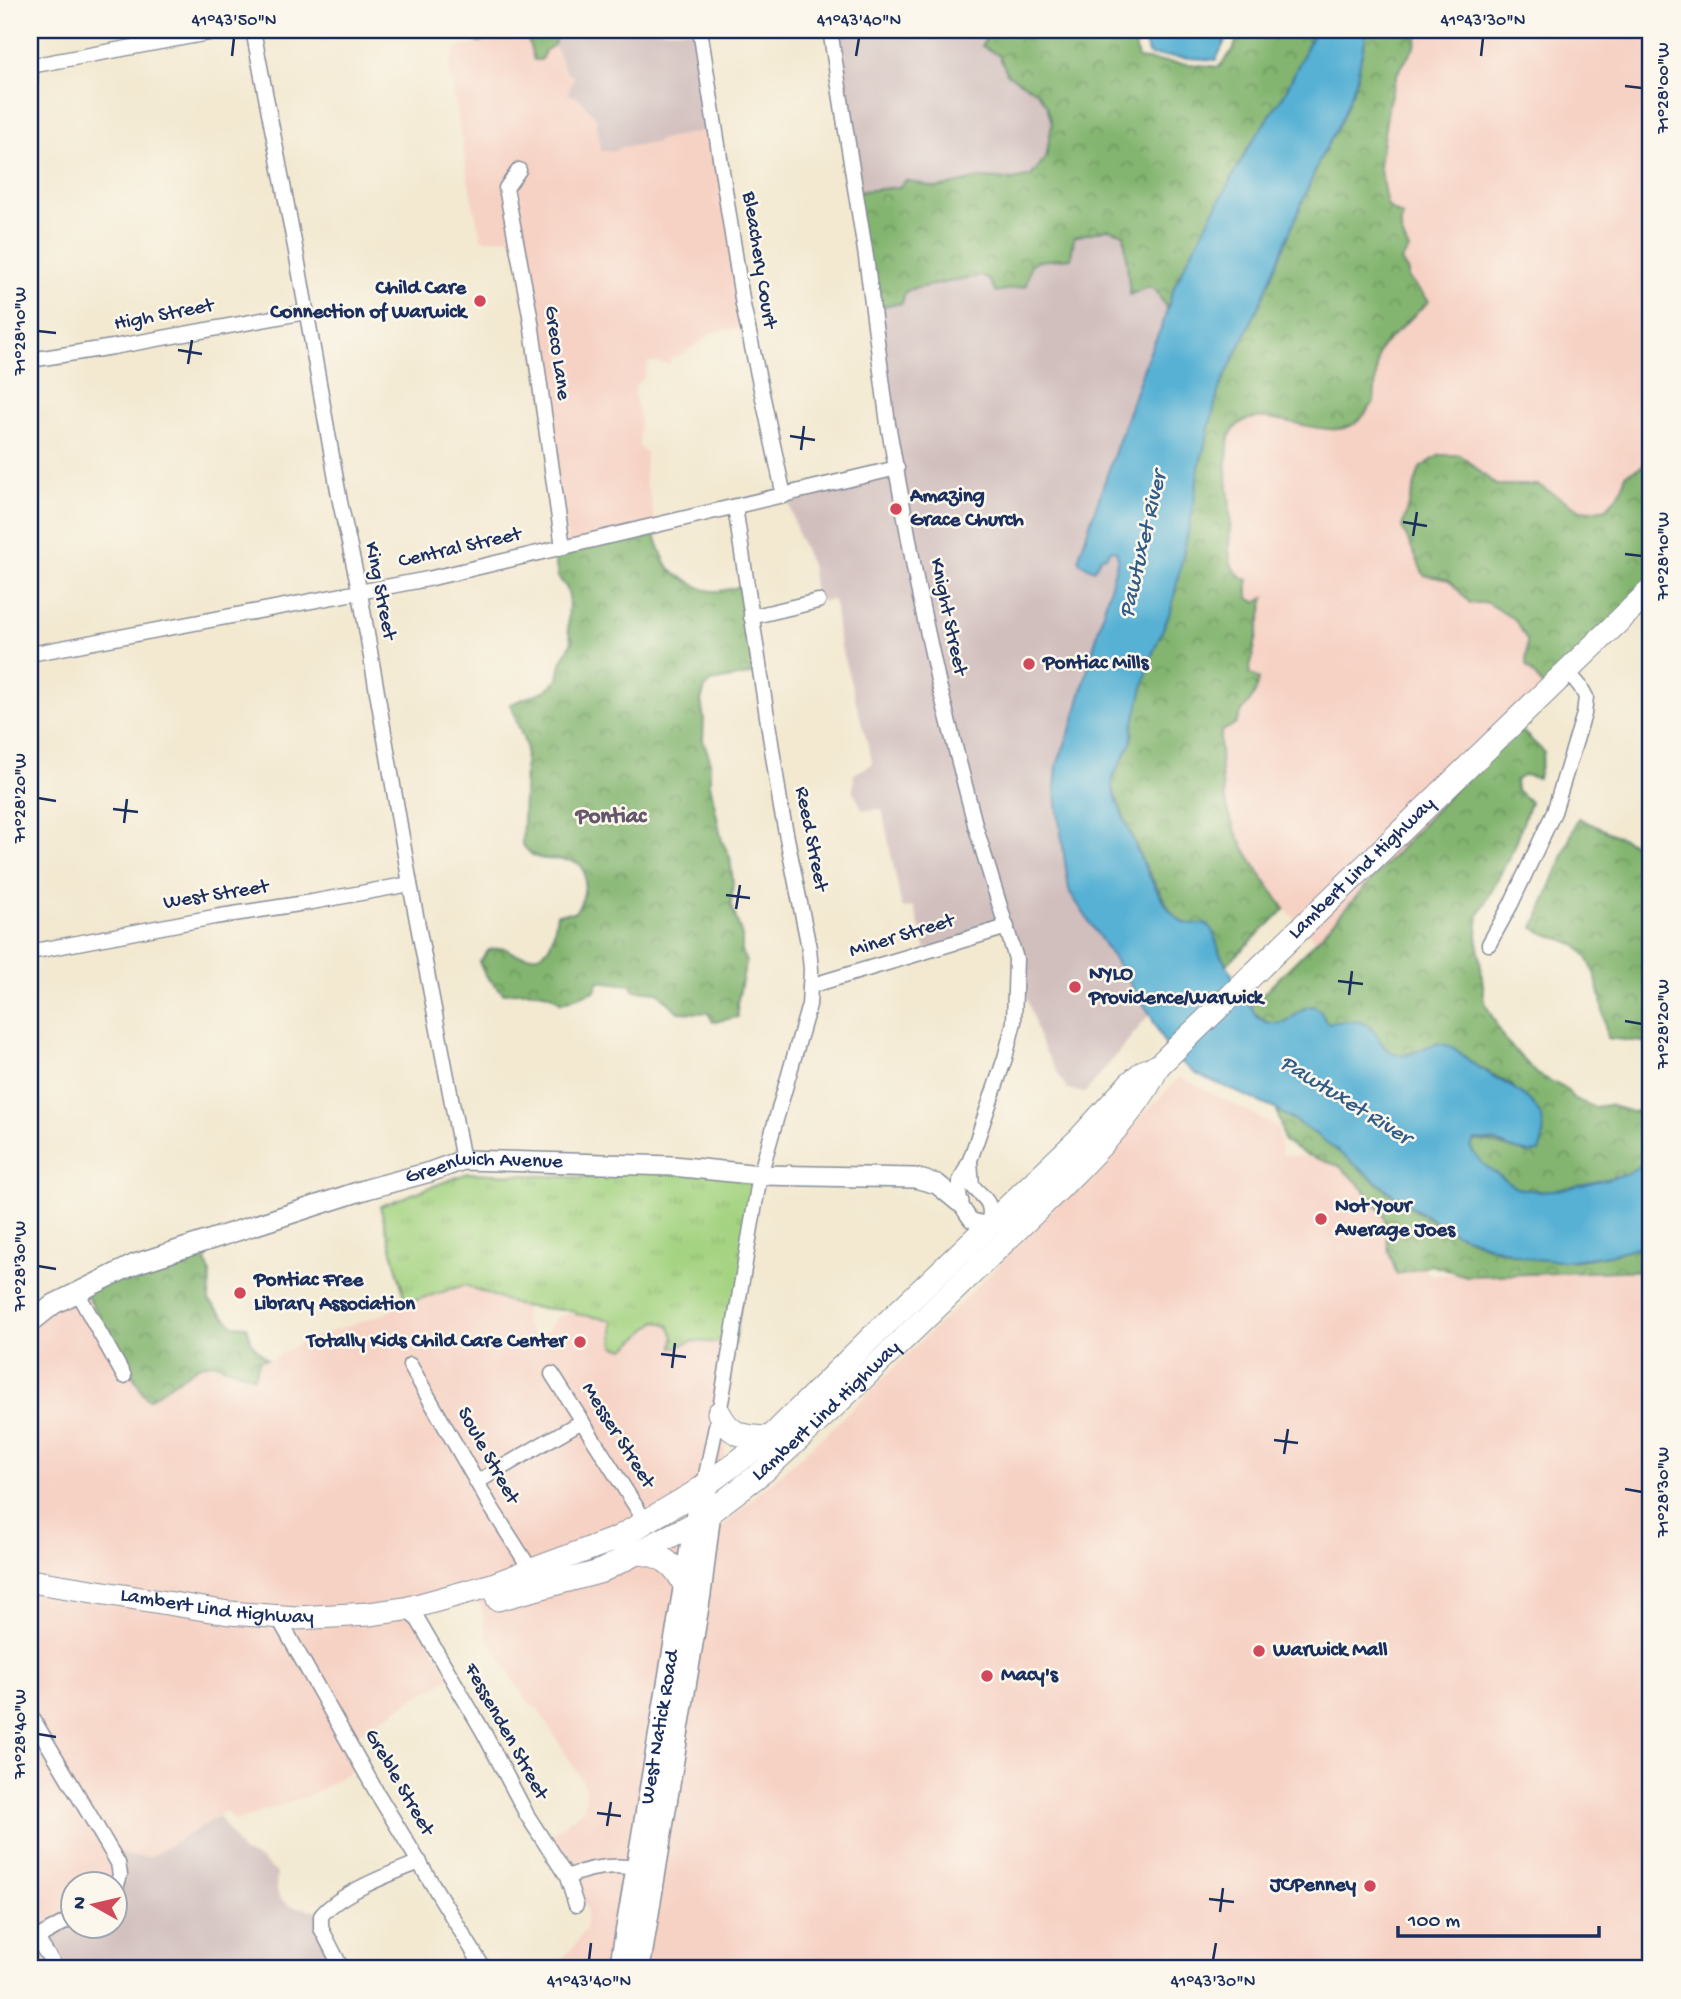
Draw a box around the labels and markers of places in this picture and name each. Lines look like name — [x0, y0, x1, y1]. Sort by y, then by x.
place label: Child Care Connection of Warwick — [269, 277, 469, 326]
marker: Child Care Connection of Warwick — [472, 293, 488, 309]
place label: Amazing Grace Church — [909, 485, 1024, 534]
marker: Amazing Grace Church — [888, 501, 904, 517]
place label: Pontiac Mills — [1042, 652, 1150, 677]
marker: Pontiac Mills — [1021, 656, 1037, 672]
place label: NYLO Providence/Warwick — [1088, 963, 1266, 1012]
marker: NYLO Providence/Warwick — [1067, 979, 1083, 995]
place label: Not Your Average Joes — [1334, 1195, 1456, 1244]
marker: Not Your Average Joes — [1313, 1211, 1329, 1227]
place label: Pontiac Free Library Association — [253, 1269, 416, 1318]
marker: Pontiac Free Library Association — [232, 1285, 248, 1301]
place label: Totally Kids Child Care Center — [305, 1330, 569, 1355]
marker: Totally Kids Child Care Center — [572, 1334, 588, 1350]
place label: Warwick Mall — [1272, 1639, 1388, 1664]
marker: Warwick Mall — [1251, 1643, 1267, 1659]
place label: Macy's — [1001, 1664, 1059, 1689]
marker: Macy's — [979, 1668, 995, 1684]
place label: JCPenney — [1269, 1874, 1357, 1899]
marker: JCPenney — [1362, 1878, 1378, 1894]

